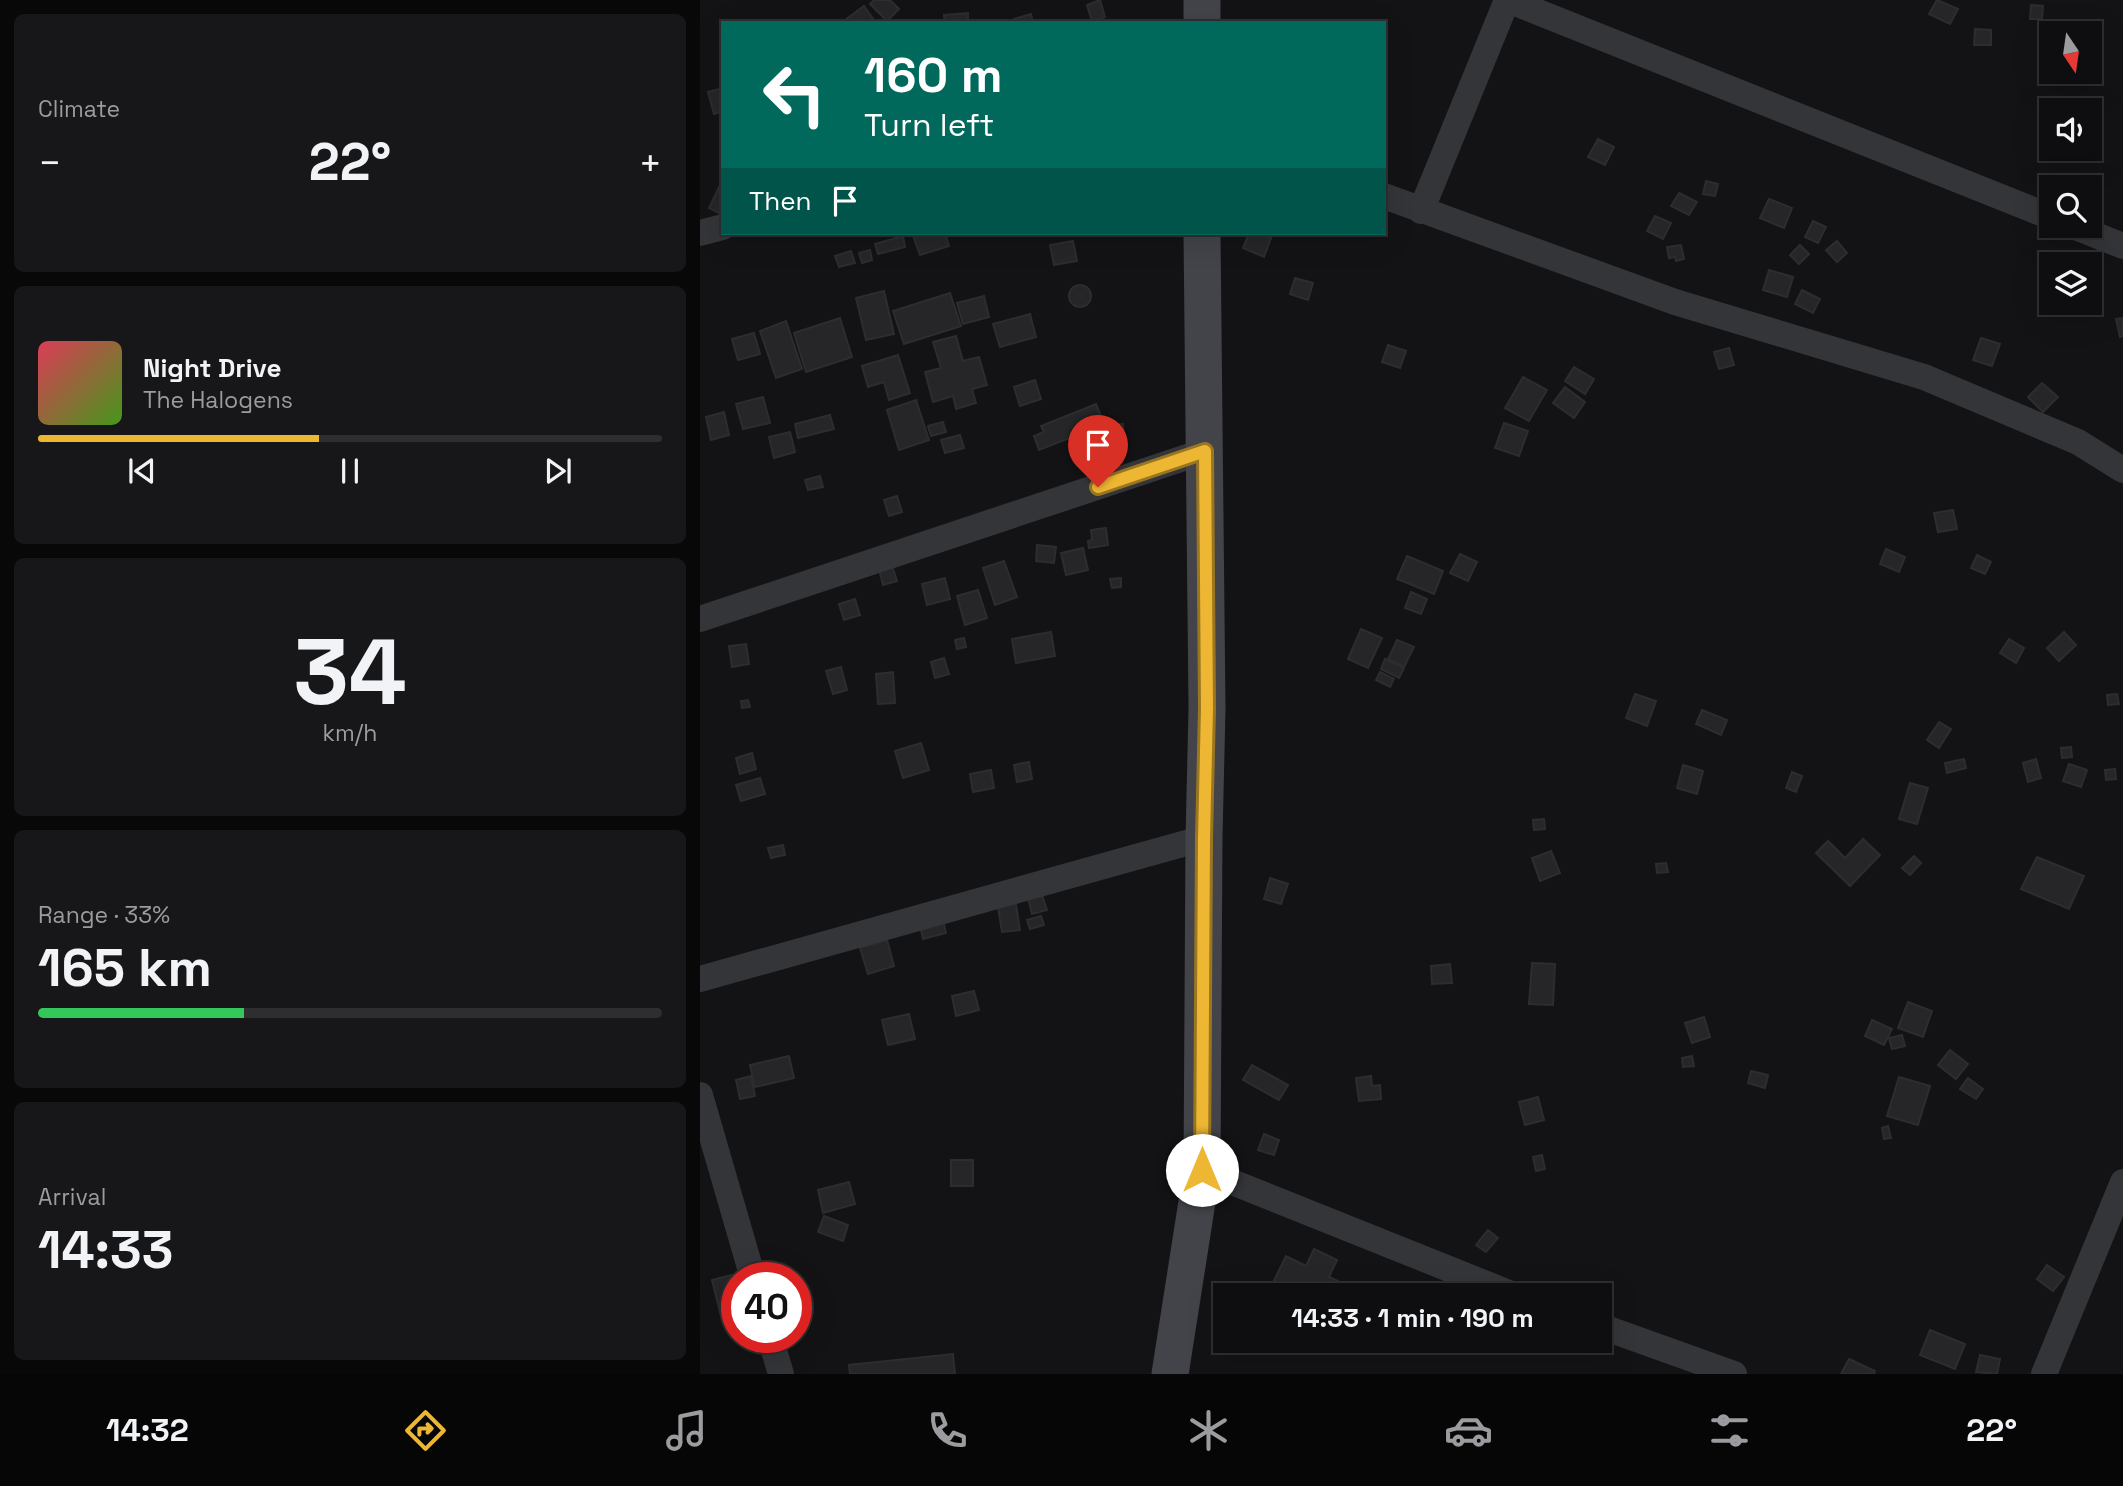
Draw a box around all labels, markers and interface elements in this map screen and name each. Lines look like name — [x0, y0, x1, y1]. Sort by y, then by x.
north arrow — [2039, 21, 2102, 84]
map controls — [2039, 21, 2102, 315]
text: 160 m — [864, 44, 1002, 106]
icon: left — [749, 49, 840, 140]
text: Climate — [38, 94, 120, 124]
button: sound — [2039, 98, 2102, 161]
text: Turn left — [864, 105, 994, 145]
text: 22° — [309, 129, 391, 195]
text: − — [38, 139, 62, 187]
text: + — [638, 139, 662, 187]
button: search — [2039, 175, 2102, 238]
icon: arrive — [826, 182, 864, 220]
text: Then — [749, 184, 812, 218]
button: layers — [2039, 252, 2102, 315]
text: Night Drive — [143, 351, 281, 385]
text: The Halogens — [143, 385, 293, 415]
pin — [1068, 415, 1128, 487]
icon: arrive — [1079, 426, 1117, 464]
icon: previous — [123, 452, 161, 490]
icon: pause — [331, 452, 369, 490]
icon: next — [539, 452, 577, 490]
text: 34 — [293, 614, 407, 731]
text: km/h — [323, 718, 377, 748]
text: Range · 33% — [38, 900, 170, 930]
text: 165 km — [38, 935, 212, 1001]
position arrow — [1165, 1133, 1239, 1207]
text: Arrival — [38, 1182, 106, 1212]
text: 14:33 — [38, 1217, 173, 1283]
speed limit sign: 40 — [721, 1262, 812, 1353]
text: 14:33 · 1 min · 190 m — [1291, 1301, 1534, 1335]
icon: directions — [401, 1406, 450, 1455]
icon: music — [662, 1406, 711, 1455]
icon: phone — [923, 1406, 972, 1455]
icon: climate — [1184, 1406, 1233, 1455]
icon: car — [1444, 1406, 1493, 1455]
icon: filters — [1705, 1406, 1754, 1455]
text: 14:32 — [106, 1410, 189, 1450]
text: 22° — [1966, 1410, 2017, 1450]

